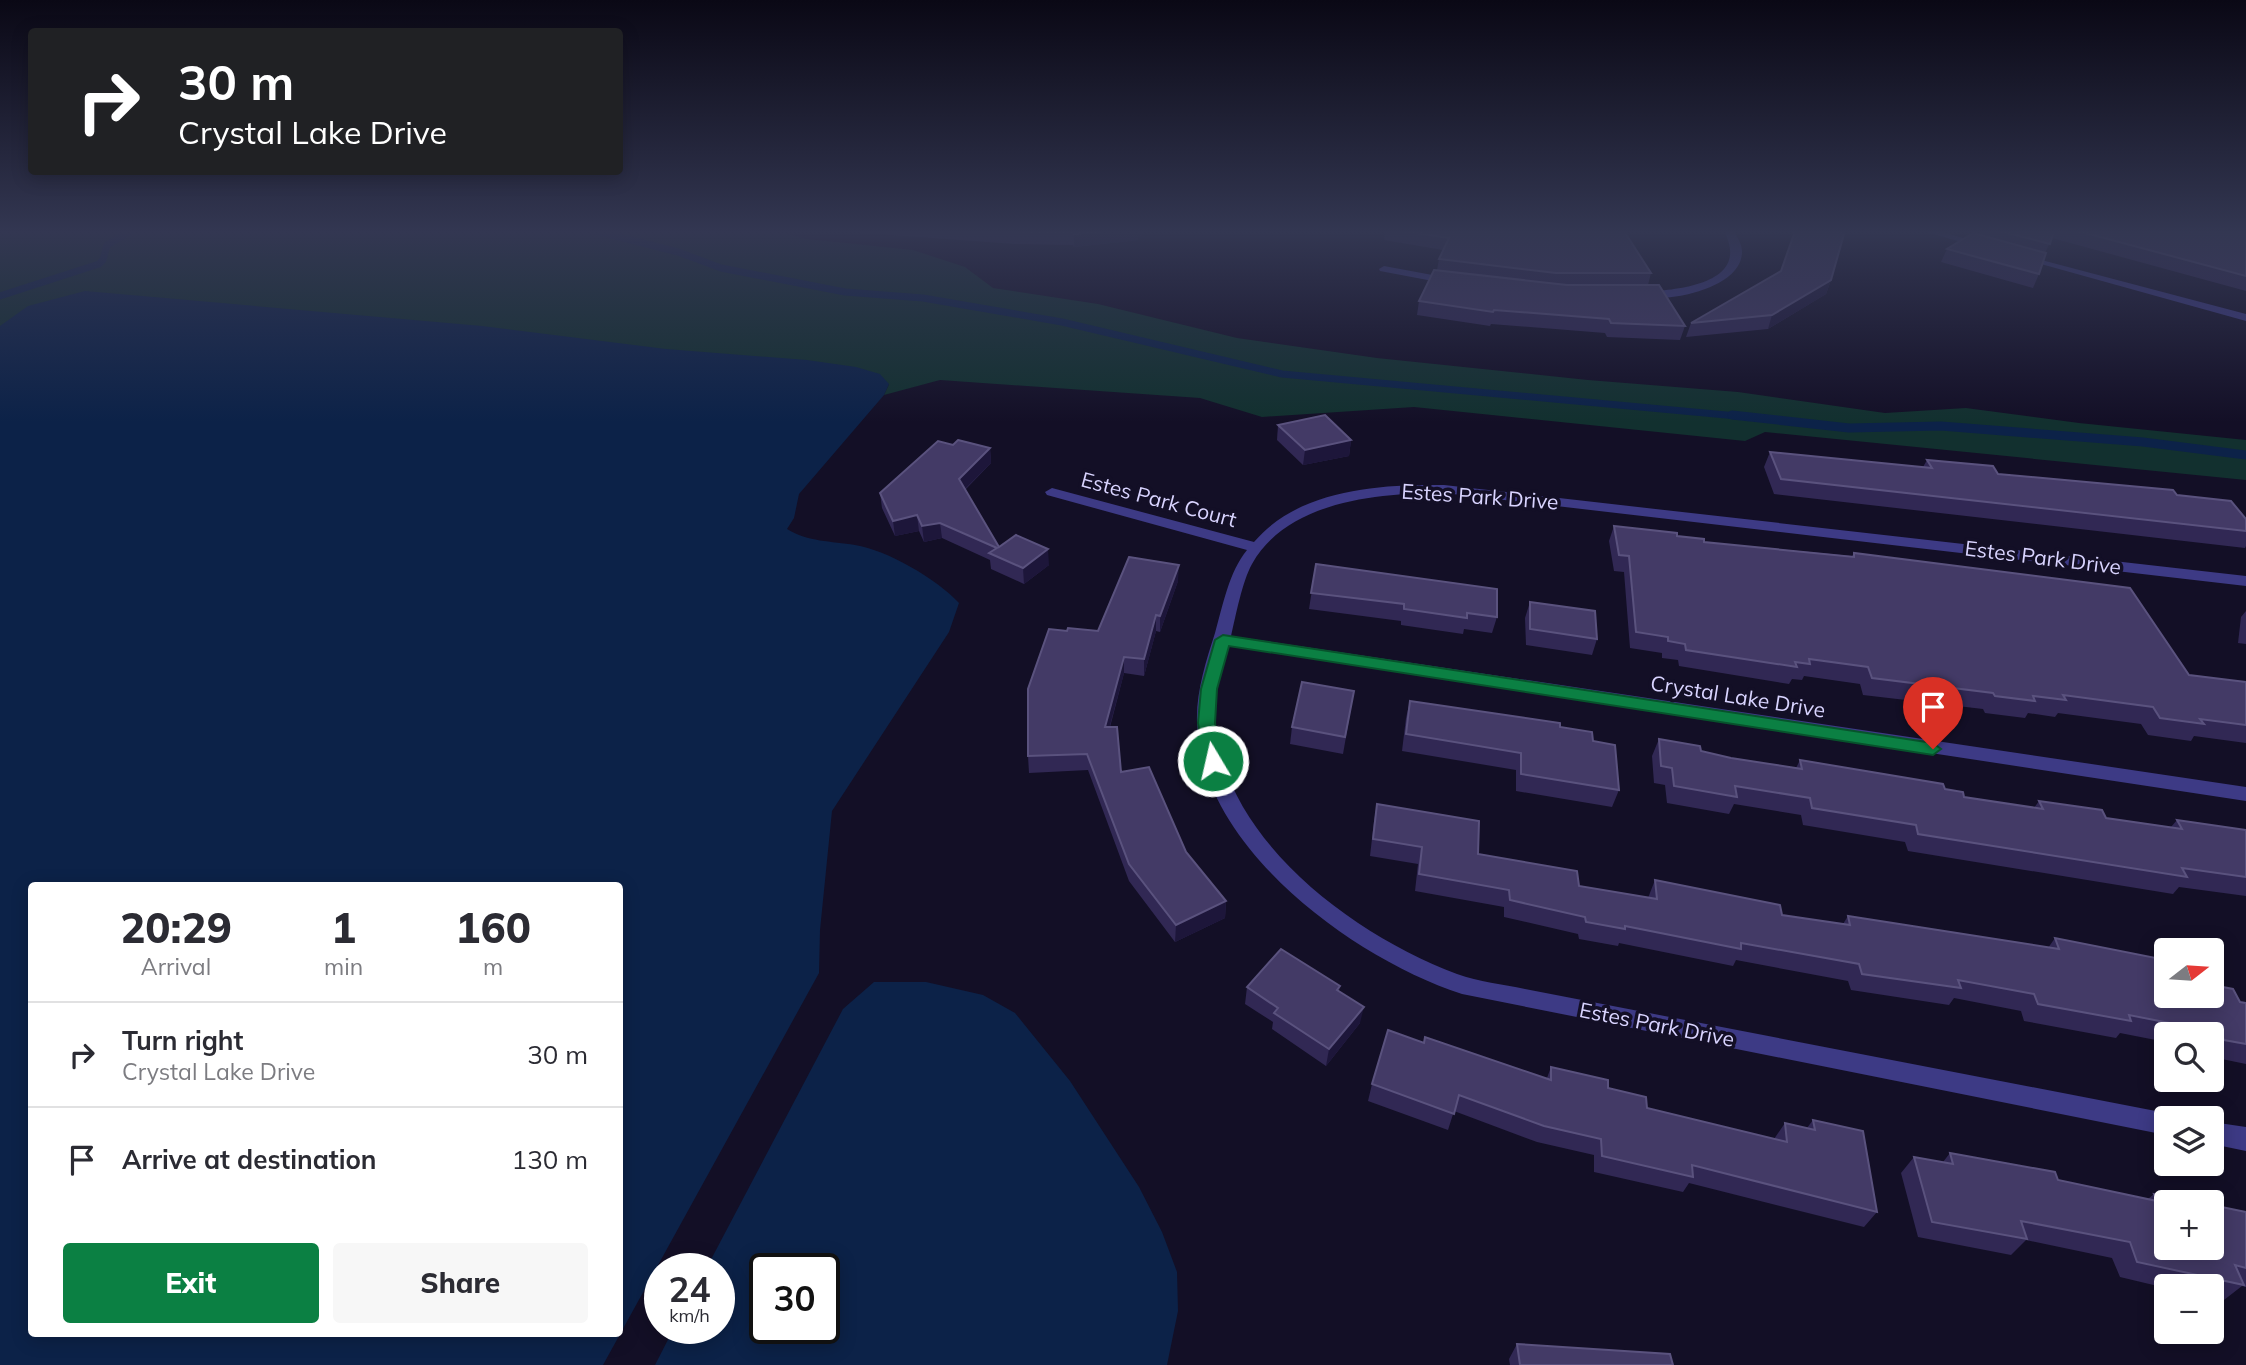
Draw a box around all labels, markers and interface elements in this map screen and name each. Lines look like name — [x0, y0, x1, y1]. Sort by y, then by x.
text: 30 m — [178, 51, 294, 112]
icon: right — [63, 56, 154, 147]
text: Crystal Lake Drive — [178, 112, 447, 152]
street label: Estes Park Court — [1078, 466, 1240, 532]
street label: Estes Park Drive — [1401, 478, 1559, 514]
street label: Estes Park Drive — [1963, 535, 2123, 579]
street label: Crystal Lake Drive — [1649, 669, 1827, 723]
pin — [1903, 677, 1963, 749]
icon: arrive — [1914, 688, 1952, 726]
position arrow — [1176, 724, 1250, 798]
text: 20:29 — [120, 901, 232, 954]
text: 1 — [331, 901, 356, 954]
text: 160 — [455, 901, 531, 954]
north arrow — [2154, 938, 2224, 1008]
map controls — [2154, 938, 2224, 1344]
text: Arrival — [141, 952, 211, 981]
text: min — [324, 952, 363, 981]
text: m — [483, 952, 503, 981]
street label: Estes Park Drive — [1577, 996, 1737, 1052]
button: search — [2154, 1022, 2224, 1092]
text: Turn right — [122, 1024, 243, 1057]
icon: right — [63, 1036, 101, 1074]
text: 30 m — [527, 1038, 588, 1071]
text: Crystal Lake Drive — [122, 1057, 315, 1086]
button: layers — [2154, 1106, 2224, 1176]
icon: arrive — [63, 1141, 101, 1179]
text: Arrive at destination — [122, 1143, 377, 1176]
text: 130 m — [512, 1143, 588, 1176]
button: + — [2154, 1190, 2224, 1260]
button: Exit — [63, 1243, 319, 1323]
button: Share — [333, 1243, 588, 1323]
speed limit sign: 30 — [749, 1253, 840, 1344]
text: 24 — [668, 1267, 711, 1311]
button: − — [2154, 1274, 2224, 1344]
text: km/h — [669, 1304, 710, 1327]

